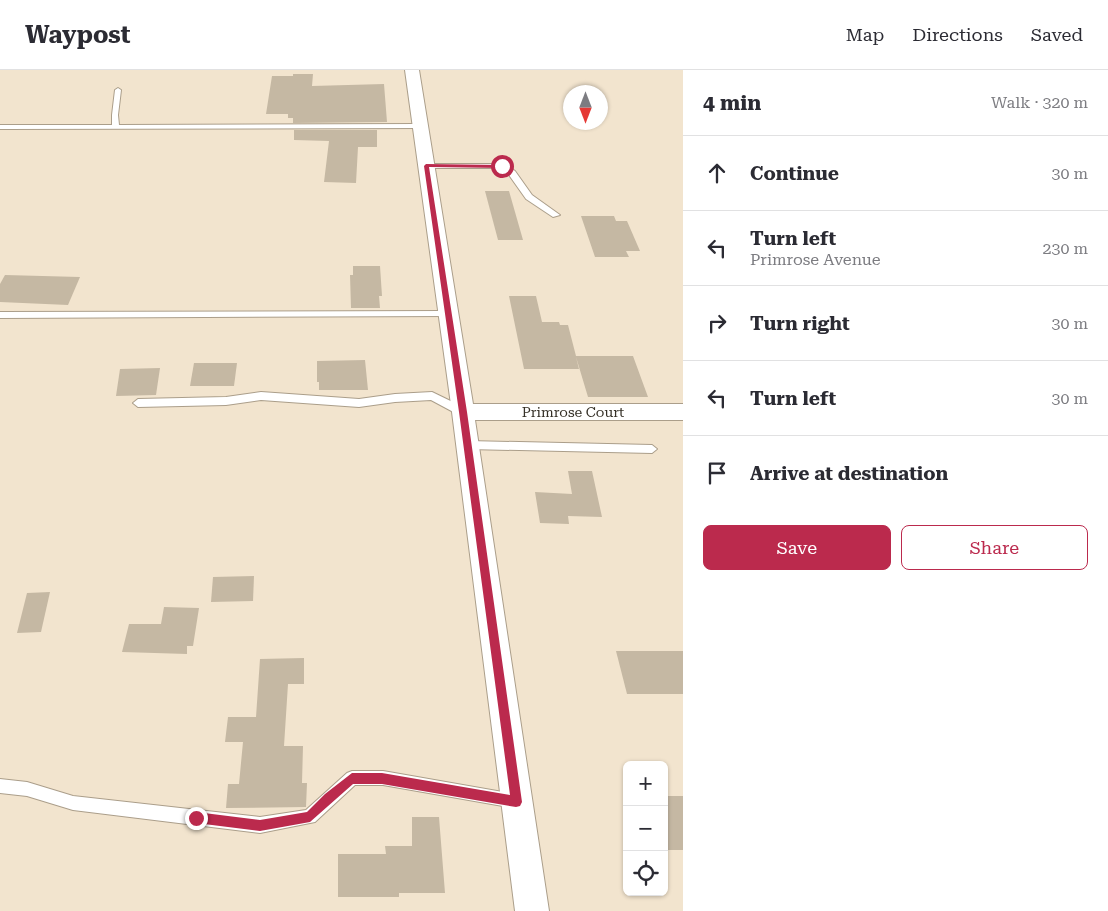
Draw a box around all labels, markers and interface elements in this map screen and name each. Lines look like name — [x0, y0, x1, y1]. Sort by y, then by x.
text: Waypost — [25, 21, 130, 49]
text: Map — [846, 24, 884, 45]
text: Directions — [912, 24, 1003, 45]
text: Saved — [1031, 24, 1083, 45]
north arrow — [563, 85, 608, 130]
text: 4 min — [703, 91, 761, 115]
text: Walk · 320 m — [991, 93, 1088, 112]
route start — [491, 155, 514, 178]
icon: ahead — [703, 159, 731, 187]
text: Continue — [750, 162, 839, 185]
text: 30 m — [1051, 164, 1088, 183]
text: Turn left — [750, 227, 836, 250]
icon: left — [703, 234, 731, 262]
text: 230 m — [1042, 239, 1088, 258]
text: Primrose Avenue — [750, 250, 881, 269]
icon: right — [703, 309, 731, 337]
text: Turn right — [750, 312, 850, 335]
text: 30 m — [1051, 314, 1088, 333]
icon: left — [703, 384, 731, 412]
text: Turn left — [750, 387, 836, 410]
text: 30 m — [1051, 389, 1088, 408]
street label: Primrose Court — [522, 404, 624, 420]
icon: arrive — [703, 459, 731, 487]
text: Arrive at destination — [750, 462, 948, 485]
button: Save — [703, 525, 891, 570]
button: Share — [901, 525, 1088, 570]
map controls — [623, 761, 668, 896]
button: + — [623, 761, 668, 806]
button: − — [623, 806, 668, 851]
route end — [185, 807, 208, 830]
button: locate — [623, 851, 668, 896]

